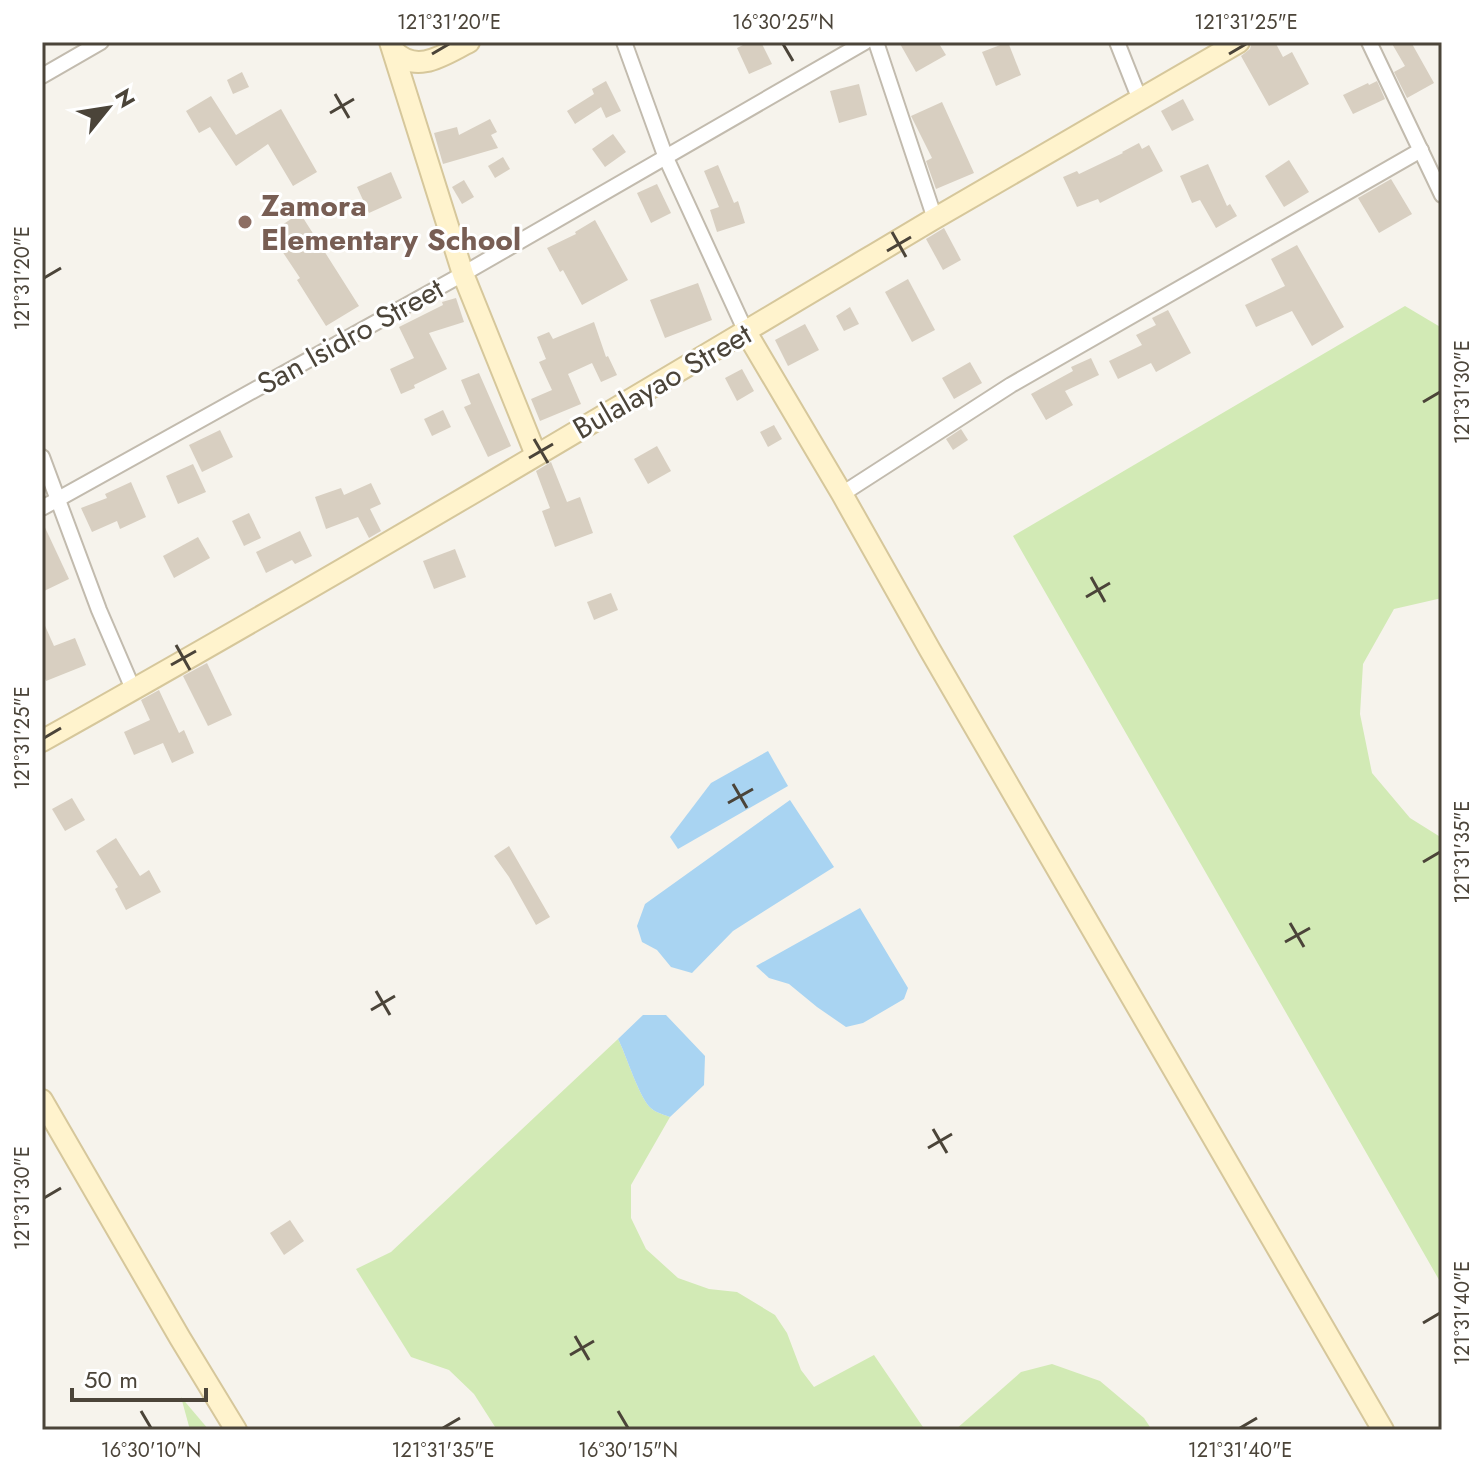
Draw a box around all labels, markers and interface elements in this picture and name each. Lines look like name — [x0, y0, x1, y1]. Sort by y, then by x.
text: 121°31'20"E — [397, 8, 501, 37]
text: 16°30'25"N — [732, 8, 834, 37]
text: 121°31'25"E — [1194, 8, 1298, 37]
north arrow — [68, 68, 148, 148]
text: N — [107, 82, 144, 114]
place label: Zamora Elementary School — [261, 184, 521, 261]
marker: Zamora Elementary School — [236, 213, 254, 231]
text: 121°31'20"E — [8, 226, 37, 330]
street label: San Isidro Street — [249, 267, 452, 405]
street label: Bulalayao Street — [565, 312, 760, 450]
text: 121°31'30"E — [1448, 340, 1477, 444]
text: 121°31'25"E — [8, 686, 37, 790]
text: 121°31'35"E — [1448, 800, 1477, 904]
text: 121°31'30"E — [8, 1146, 37, 1250]
text: 121°31'40"E — [1448, 1261, 1477, 1365]
scale bar — [72, 1352, 206, 1402]
text: 50 m — [84, 1362, 138, 1397]
text: 16°30'10"N — [101, 1436, 201, 1465]
text: 121°31'35"E — [391, 1436, 495, 1465]
text: 16°30'15"N — [578, 1436, 678, 1465]
text: 121°31'40"E — [1188, 1436, 1292, 1465]

